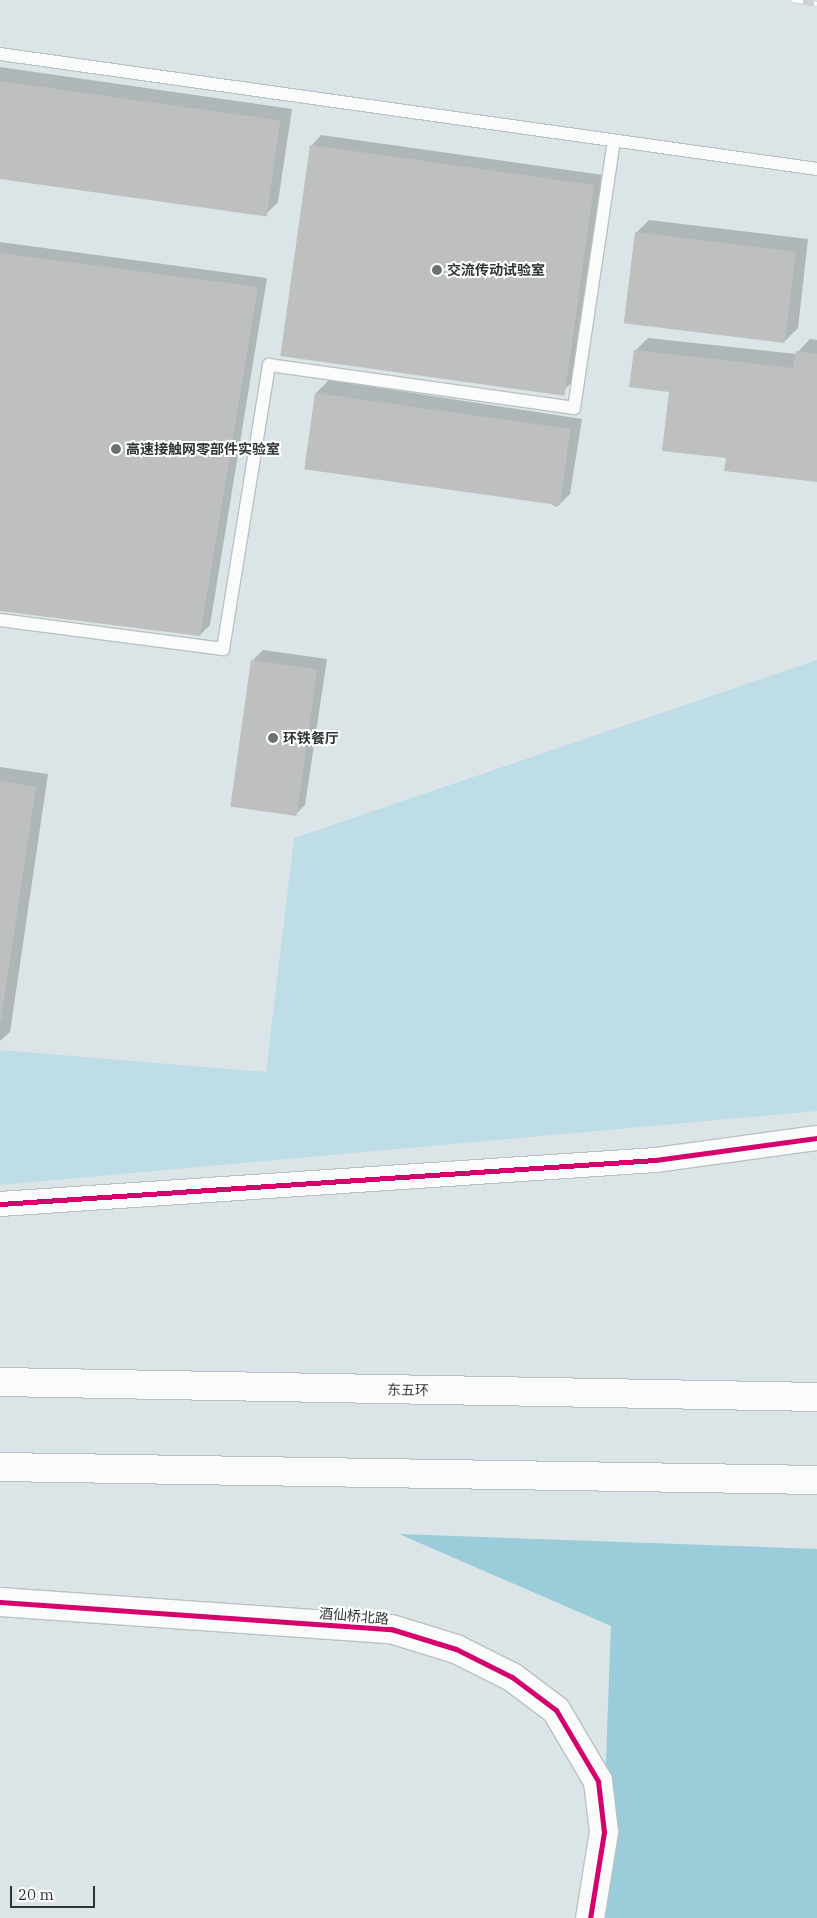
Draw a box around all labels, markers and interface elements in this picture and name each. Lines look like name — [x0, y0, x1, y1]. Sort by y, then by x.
place label: 交流传动试验室 — [447, 262, 545, 278]
marker: 交流传动试验室 — [431, 264, 443, 276]
place label: 高速接触网零部件实验室 — [126, 441, 280, 457]
marker: 高速接触网零部件实验室 — [110, 443, 122, 455]
place label: 环铁餐厅 — [283, 730, 339, 746]
marker: 环铁餐厅 — [267, 732, 279, 744]
street label: 东五环 — [387, 1381, 429, 1399]
street label: 酒仙桥北路 — [318, 1605, 390, 1627]
scale bar — [12, 1876, 98, 1908]
text: 20 m — [18, 1885, 54, 1904]

